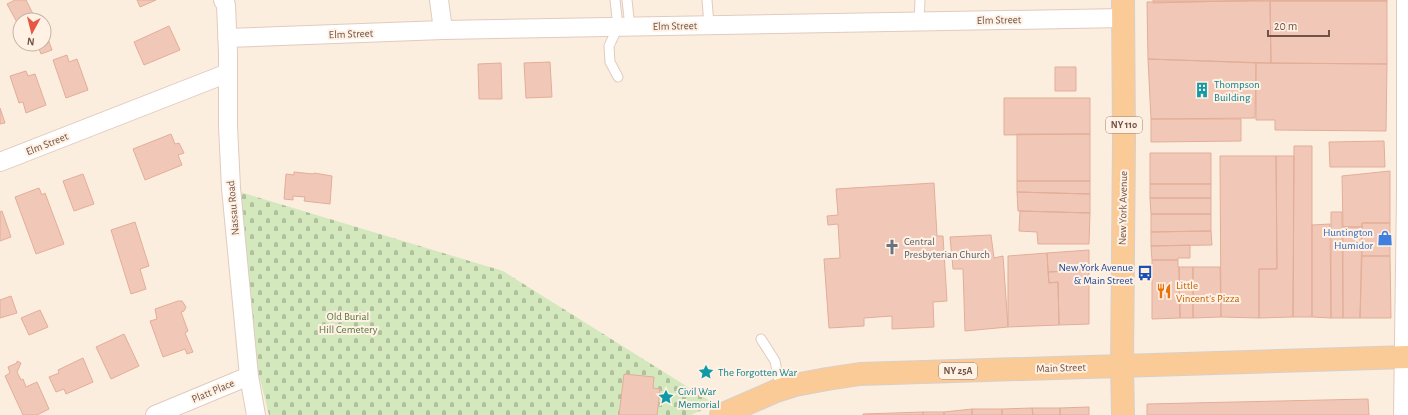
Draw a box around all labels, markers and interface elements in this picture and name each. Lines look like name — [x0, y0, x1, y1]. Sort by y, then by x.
north arrow — [12, 12, 52, 52]
scale bar — [1268, 12, 1329, 38]
street label: Elm Street — [977, 14, 1022, 26]
street label: Elm Street — [653, 20, 698, 32]
text: 20 m — [1274, 20, 1297, 32]
street label: Elm Street — [329, 28, 374, 40]
text: N — [26, 36, 35, 47]
place label: Thompson Building — [1214, 79, 1260, 103]
building icon: Thompson Building — [1193, 81, 1211, 99]
road number: NY 110 — [1106, 117, 1142, 133]
street label: Elm Street — [24, 130, 70, 157]
street label: New York Avenue — [1117, 171, 1129, 245]
street label: Nassau Road — [225, 180, 241, 236]
place label: Huntington Humidor — [1323, 227, 1373, 251]
shop icon: Huntington Humidor — [1376, 229, 1394, 247]
place label: Central Presbyterian Church — [904, 236, 990, 260]
church icon: Central Presbyterian Church — [883, 238, 901, 256]
place label: New York Avenue & Main Street — [1059, 262, 1133, 286]
bus stop icon: New York Avenue & Main Street — [1136, 264, 1154, 282]
place label: Little Vincent's Pizza — [1176, 280, 1240, 304]
restaurant icon: Little Vincent's Pizza — [1155, 282, 1173, 300]
park label: Old Burial Hill Cemetery — [319, 311, 378, 335]
street label: Main Street — [1036, 362, 1087, 374]
place icon: The Forgotten War — [697, 363, 715, 381]
road number: NY 25A — [939, 363, 977, 379]
place label: The Forgotten War — [718, 367, 797, 378]
street label: Platt Place — [190, 377, 236, 405]
place label: Civil War Memorial — [678, 386, 720, 410]
place icon: Civil War Memorial — [657, 388, 675, 406]

